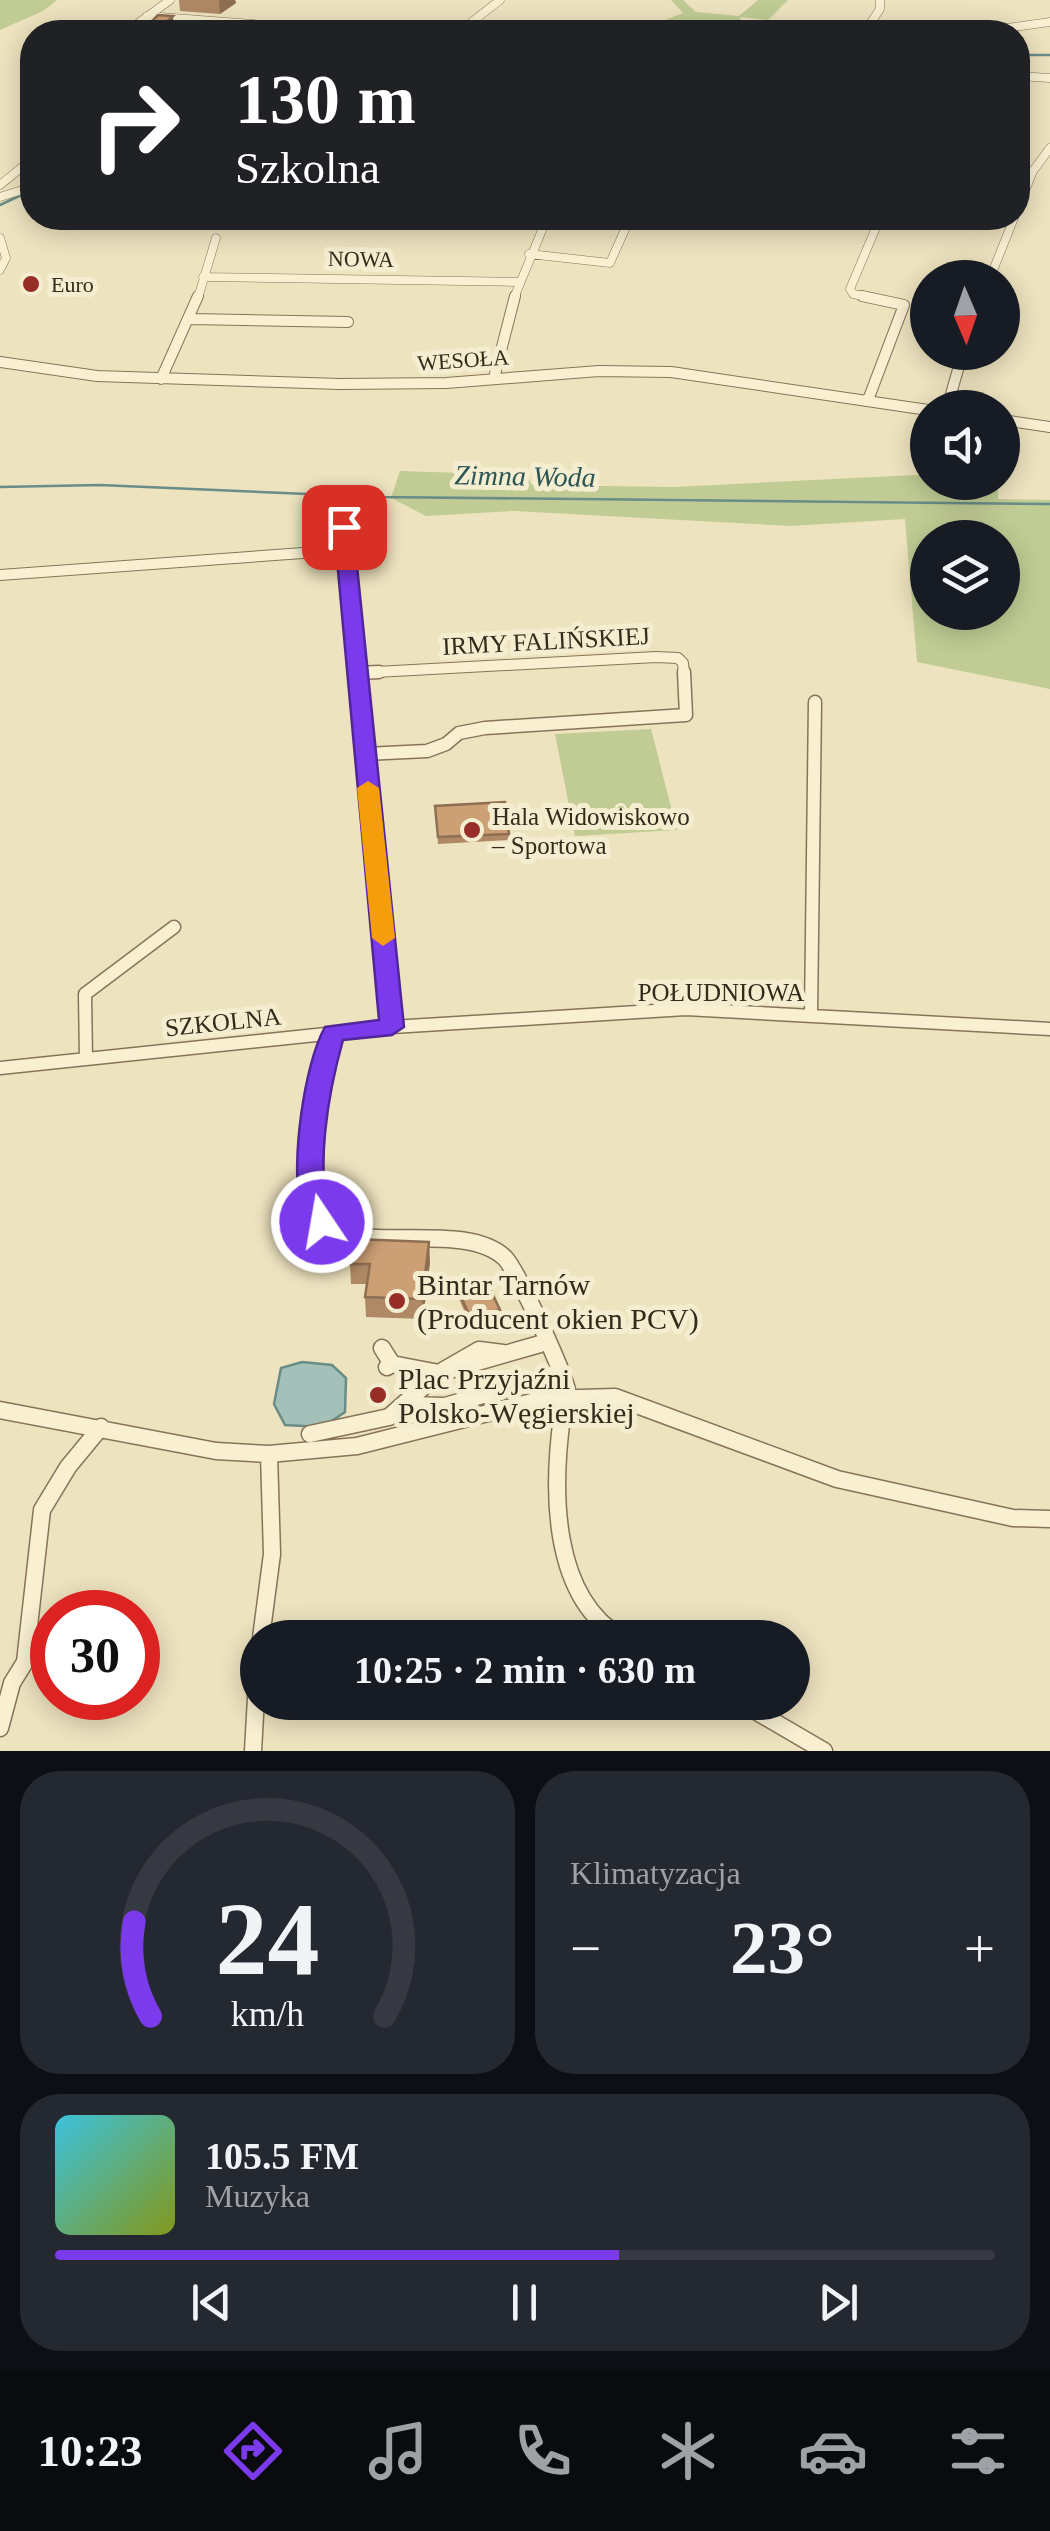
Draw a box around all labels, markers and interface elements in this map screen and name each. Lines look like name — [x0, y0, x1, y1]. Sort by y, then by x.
icon: right — [70, 60, 200, 190]
text: 130 m — [235, 61, 416, 138]
text: Szkolna — [235, 143, 380, 193]
street label: NOWA — [328, 246, 394, 272]
north arrow — [910, 260, 1020, 370]
map controls — [910, 260, 1020, 630]
place label: Euro — [51, 272, 94, 297]
marker: Euro — [20, 273, 42, 295]
street label: WESOŁA — [416, 344, 510, 376]
button: sound — [910, 390, 1020, 500]
water label: Zimna Woda — [454, 459, 596, 493]
pin — [302, 485, 387, 570]
icon: arrive — [317, 500, 372, 555]
button: layers — [910, 520, 1020, 630]
street label: IRMY FALIŃSKIEJ — [442, 622, 651, 660]
place label: Hala Widowiskowo – Sportowa — [491, 803, 690, 859]
marker: Hala Widowiskowo – Sportowa — [461, 819, 483, 841]
street label: POŁUDNIOWA — [638, 979, 804, 1006]
street label: SZKOLNA — [164, 1002, 282, 1042]
position arrow — [270, 1170, 374, 1274]
place label: Bintar Tarnów (Producent okien PCV) — [417, 1268, 699, 1336]
marker: Bintar Tarnów (Producent okien PCV) — [386, 1290, 408, 1312]
place label: Plac Przyjaźni Polsko-Węgierskiej — [398, 1362, 635, 1429]
marker: Plac Przyjaźni Polsko-Węgierskiej — [367, 1384, 389, 1406]
speed limit sign: 30 — [30, 1590, 160, 1720]
text: 10:25 · 2 min · 630 m — [354, 1649, 696, 1691]
text: Klimatyzacja — [570, 1855, 741, 1891]
text: 24 — [216, 1881, 320, 1996]
text: 23° — [730, 1906, 835, 1989]
text: − — [570, 1918, 601, 1979]
text: + — [964, 1918, 995, 1979]
text: km/h — [231, 1994, 304, 2034]
text: 105.5 FM — [205, 2135, 359, 2177]
text: Muzyka — [205, 2178, 310, 2214]
icon: previous — [184, 2275, 239, 2330]
icon: pause — [497, 2275, 552, 2330]
icon: next — [811, 2275, 866, 2330]
icon: directions — [218, 2416, 288, 2486]
icon: music — [363, 2416, 433, 2486]
icon: phone — [508, 2416, 578, 2486]
icon: climate — [653, 2416, 723, 2486]
icon: car — [798, 2416, 868, 2486]
icon: filters — [943, 2416, 1013, 2486]
text: 10:23 — [38, 2426, 143, 2476]

